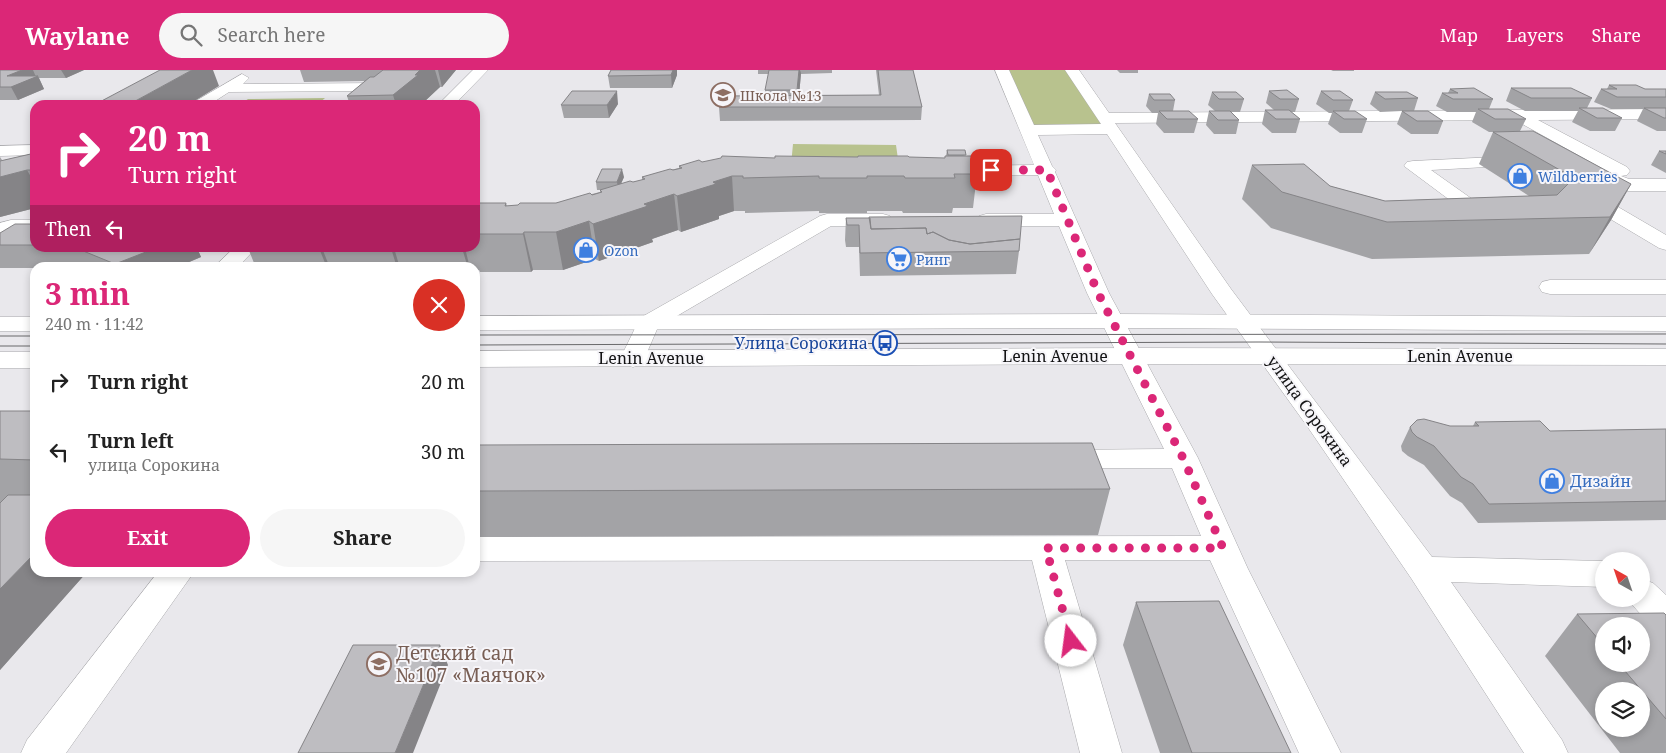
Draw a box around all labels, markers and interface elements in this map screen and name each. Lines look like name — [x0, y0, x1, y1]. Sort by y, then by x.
search box — [159, 13, 509, 58]
text: Waylane — [25, 19, 129, 52]
icon: search — [177, 21, 205, 49]
text: Search here — [217, 22, 325, 48]
text: Map — [1440, 23, 1478, 47]
text: Layers — [1506, 23, 1564, 47]
text: Share — [1592, 23, 1641, 47]
school or university icon: Школа №13 — [710, 82, 736, 108]
place label: Школа №13 — [740, 86, 822, 105]
text: 20 m — [128, 114, 211, 161]
icon: right — [45, 120, 110, 185]
pin — [970, 149, 1012, 191]
icon: arrive — [977, 156, 1005, 184]
text: Turn right — [128, 159, 237, 189]
shop icon: Wildberries — [1507, 163, 1533, 189]
place label: Wildberries — [1538, 167, 1618, 186]
icon: left — [101, 215, 129, 243]
text: Then — [45, 216, 91, 242]
shop icon: Ozon — [573, 237, 599, 263]
place label: Ozon — [604, 241, 639, 260]
supermarket icon: Ринг — [886, 246, 912, 272]
place label: Ринг — [916, 250, 950, 269]
text: 3 min — [45, 273, 130, 314]
button: close — [413, 279, 465, 331]
text: 240 m · 11:42 — [45, 313, 144, 335]
bus stop icon: Улица Сорокина — [872, 330, 898, 356]
place label: Улица Сорокина — [735, 332, 868, 354]
street label: Lenin Avenue — [1002, 345, 1108, 367]
street label: Lenin Avenue — [1407, 345, 1513, 367]
street label: Lenin Avenue — [598, 347, 704, 369]
street label: улица Сорокина — [1262, 351, 1358, 471]
icon: right — [45, 368, 73, 396]
text: Turn right — [88, 369, 188, 395]
text: 20 m — [421, 369, 465, 395]
text: Turn left — [88, 428, 174, 454]
icon: left — [45, 438, 73, 466]
text: 30 m — [421, 439, 465, 465]
text: улица Сорокина — [88, 454, 220, 476]
shop icon: Дизайн — [1539, 468, 1565, 494]
place label: Дизайн — [1570, 470, 1631, 492]
button: Exit — [45, 509, 250, 567]
button: Share — [260, 509, 465, 567]
north arrow — [1595, 552, 1650, 608]
map controls — [1595, 552, 1650, 737]
position arrow — [1044, 614, 1096, 666]
button: sound — [1595, 617, 1650, 672]
place label: Детский сад №107 «Маячок» — [396, 640, 546, 688]
school or university icon: Детский сад №107 «Маячок» — [366, 651, 392, 677]
button: layers — [1595, 682, 1650, 737]

